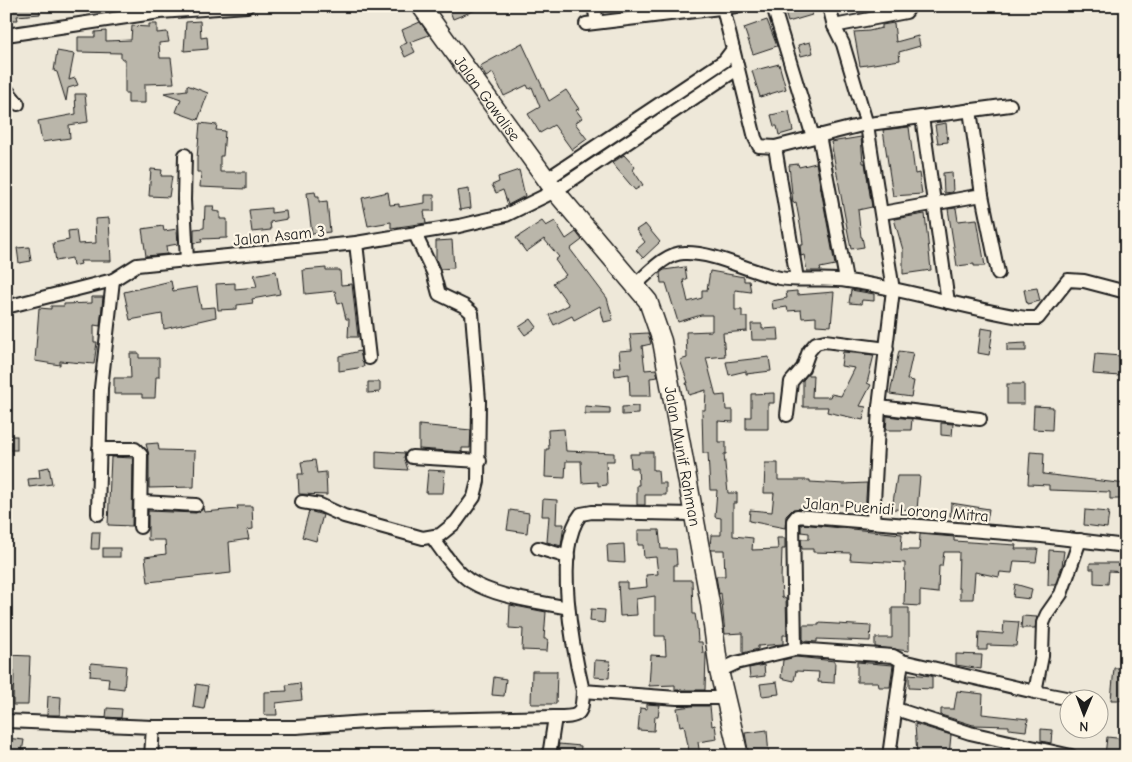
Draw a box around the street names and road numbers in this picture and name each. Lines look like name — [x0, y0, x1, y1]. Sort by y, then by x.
street label: Jalan Gawalise — [450, 53, 524, 145]
street label: Jalan Asam 3 — [232, 222, 326, 250]
street label: Jalan Munif Rahman — [660, 385, 704, 528]
street label: Jalan Puenidi Lorong Mitra — [803, 495, 989, 525]

